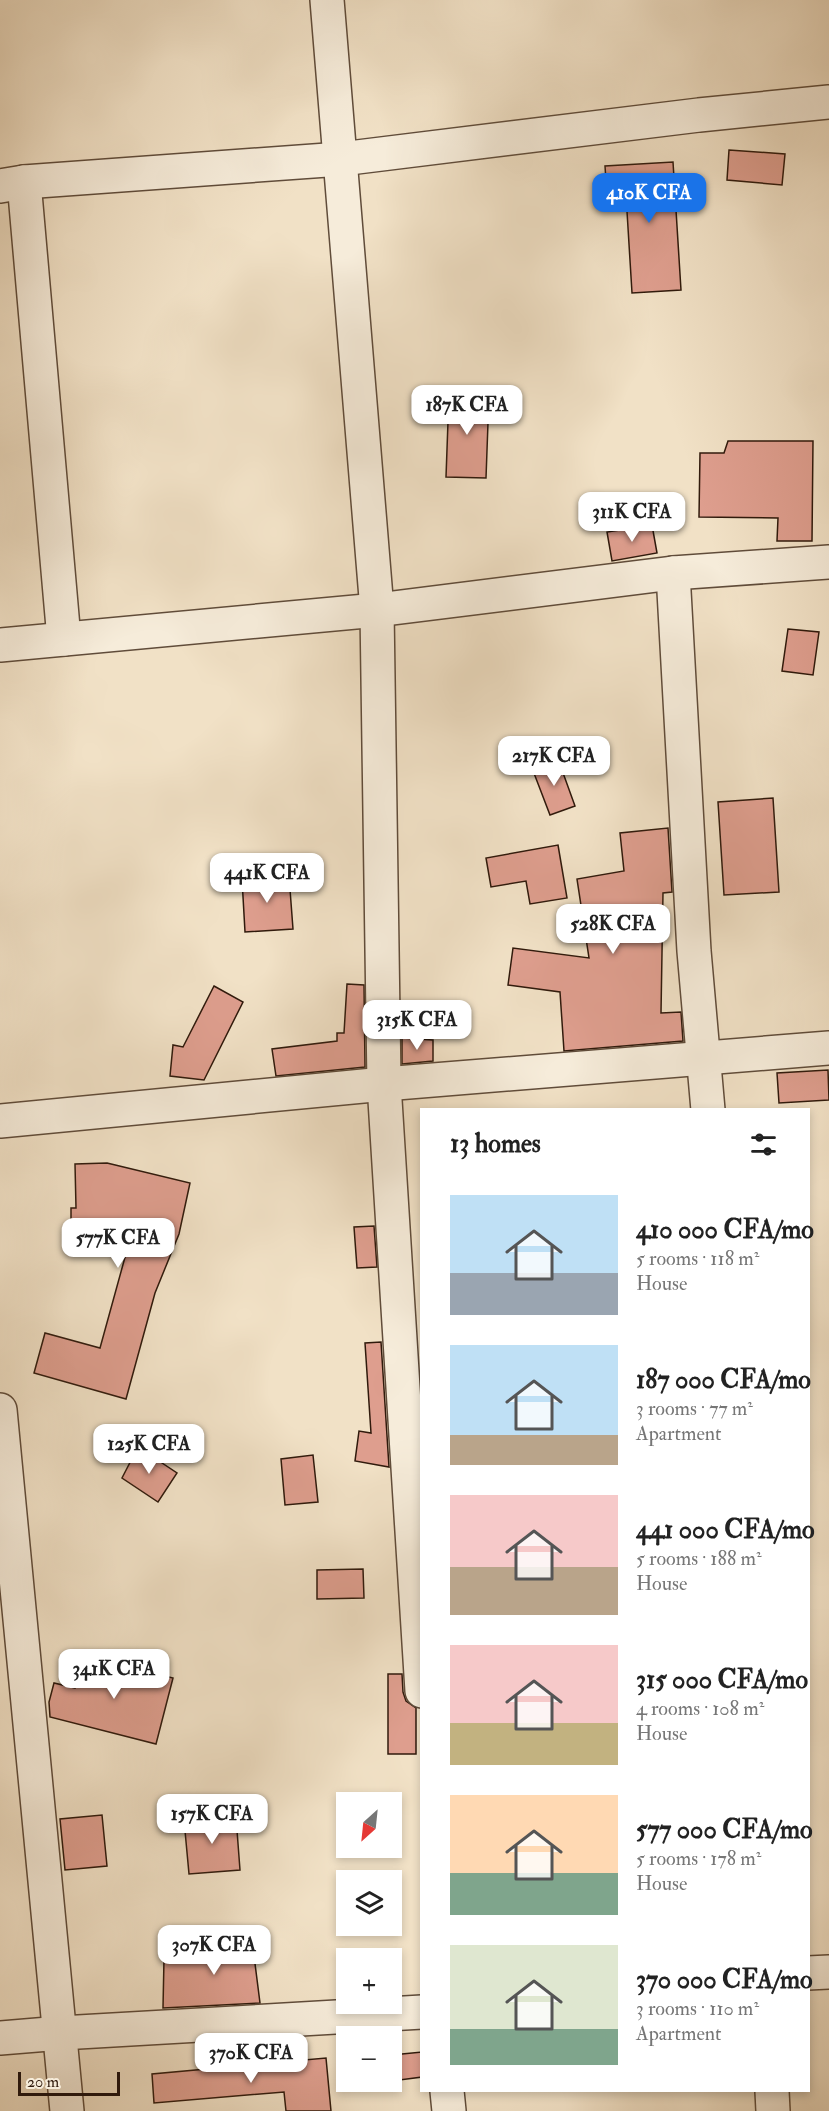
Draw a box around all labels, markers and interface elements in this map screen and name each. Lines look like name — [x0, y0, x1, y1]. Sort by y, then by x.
pin: 410K CFA — [587, 173, 711, 224]
text: 410K CFA — [606, 180, 692, 205]
pin: 187K CFA — [405, 385, 529, 436]
text: 187K CFA — [425, 392, 509, 417]
pin: 311K CFA — [570, 492, 694, 543]
text: 311K CFA — [592, 499, 672, 524]
pin: 217K CFA — [492, 736, 616, 787]
text: 217K CFA — [512, 743, 596, 768]
pin: 441K CFA — [205, 853, 329, 904]
text: 441K CFA — [224, 860, 310, 885]
pin: 528K CFA — [551, 904, 675, 955]
text: 528K CFA — [570, 911, 656, 936]
pin: 315K CFA — [355, 1000, 479, 1051]
text: 315K CFA — [377, 1007, 458, 1032]
text: 13 homes — [450, 1128, 541, 1160]
icon: filters — [747, 1128, 780, 1161]
text: 410 000 CFA/mo — [636, 1214, 814, 1246]
pin: 577K CFA — [56, 1218, 180, 1269]
icon: home — [498, 1219, 570, 1291]
text: 577K CFA — [76, 1225, 160, 1250]
text: 5 rooms · 118 m² — [636, 1246, 759, 1271]
text: House — [636, 1271, 687, 1296]
text: 187 000 CFA/mo — [636, 1364, 811, 1396]
icon: home — [498, 1369, 570, 1441]
text: 3 rooms · 77 m² — [636, 1396, 753, 1421]
text: Apartment — [636, 1421, 721, 1446]
pin: 125K CFA — [87, 1424, 211, 1475]
text: 125K CFA — [107, 1431, 191, 1456]
text: 441 000 CFA/mo — [636, 1514, 815, 1546]
icon: home — [498, 1519, 570, 1591]
text: 5 rooms · 188 m² — [636, 1546, 762, 1571]
text: House — [636, 1571, 687, 1596]
pin: 341K CFA — [52, 1649, 176, 1700]
text: 341K CFA — [73, 1656, 156, 1681]
text: 315 000 CFA/mo — [636, 1664, 808, 1696]
icon: home — [498, 1669, 570, 1741]
text: 4 rooms · 108 m² — [636, 1696, 764, 1721]
text: House — [636, 1721, 687, 1746]
north arrow — [336, 1792, 402, 1858]
map controls — [336, 1792, 402, 2092]
pin: 157K CFA — [150, 1794, 274, 1845]
text: 157K CFA — [171, 1801, 253, 1826]
text: 577 000 CFA/mo — [636, 1814, 813, 1846]
icon: home — [498, 1819, 570, 1891]
text: 5 rooms · 178 m² — [636, 1846, 761, 1871]
button: layers — [336, 1870, 402, 1936]
text: House — [636, 1871, 687, 1896]
pin: 307K CFA — [152, 1925, 276, 1976]
text: 307K CFA — [172, 1932, 256, 1957]
button: + — [336, 1948, 402, 2014]
text: 370 000 CFA/mo — [636, 1964, 813, 1996]
icon: home — [498, 1969, 570, 2041]
text: 3 rooms · 110 m² — [636, 1996, 759, 2021]
text: Apartment — [636, 2021, 721, 2046]
button: − — [336, 2026, 402, 2092]
pin: 370K CFA — [189, 2033, 313, 2084]
text: 370K CFA — [209, 2040, 293, 2065]
scale bar — [18, 2069, 120, 2096]
text: 20 m — [27, 2072, 59, 2092]

